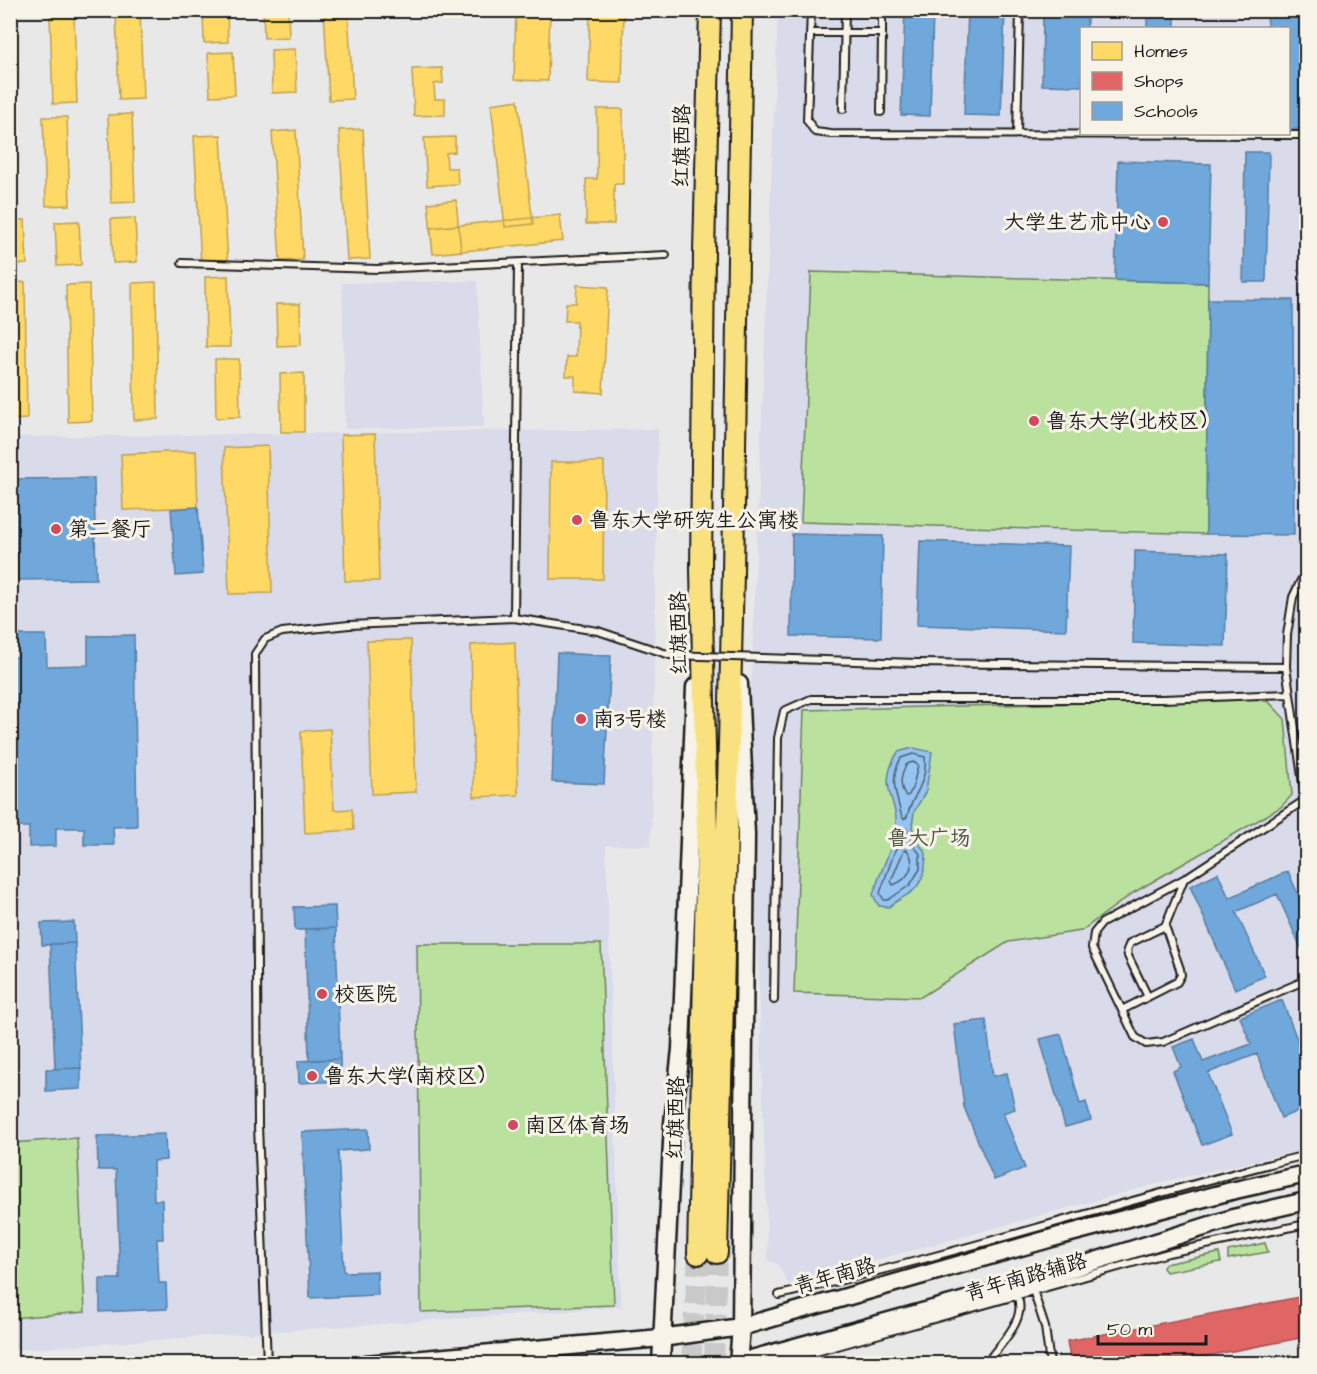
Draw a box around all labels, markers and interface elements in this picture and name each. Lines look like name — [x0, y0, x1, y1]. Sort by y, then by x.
legend — [1080, 27, 1290, 135]
text: Homes — [1134, 39, 1188, 64]
text: Shops — [1134, 69, 1184, 94]
text: Schools — [1134, 99, 1198, 124]
street label: 红旗西路 — [667, 104, 697, 188]
place label: 大学生艺术中心 — [1004, 208, 1151, 237]
marker: 大学生艺术中心 — [1156, 215, 1170, 229]
place label: 鲁东大学(北校区) — [1046, 407, 1207, 436]
marker: 鲁东大学(北校区) — [1027, 414, 1041, 428]
place label: 鲁东大学研究生公寓楼 — [589, 506, 799, 535]
marker: 鲁东大学研究生公寓楼 — [570, 513, 584, 527]
place label: 第二餐厅 — [68, 515, 152, 544]
marker: 第二餐厅 — [49, 522, 63, 536]
street label: 红旗西路 — [664, 591, 694, 675]
place label: 南3号楼 — [593, 705, 667, 734]
marker: 南3号楼 — [574, 712, 588, 726]
park label: 鲁大广场 — [887, 824, 971, 853]
place label: 校医院 — [334, 980, 397, 1009]
marker: 校医院 — [315, 987, 329, 1001]
place label: 鲁东大学(南校区) — [324, 1062, 485, 1091]
marker: 鲁东大学(南校区) — [305, 1069, 319, 1083]
street label: 红旗西路 — [661, 1076, 691, 1160]
place label: 南区体育场 — [525, 1111, 630, 1140]
marker: 南区体育场 — [506, 1118, 520, 1132]
street label: 青年南路辅路 — [961, 1246, 1091, 1308]
street label: 青年南路 — [791, 1250, 879, 1302]
scale bar — [1098, 1308, 1206, 1346]
text: 50 m — [1107, 1317, 1152, 1342]

